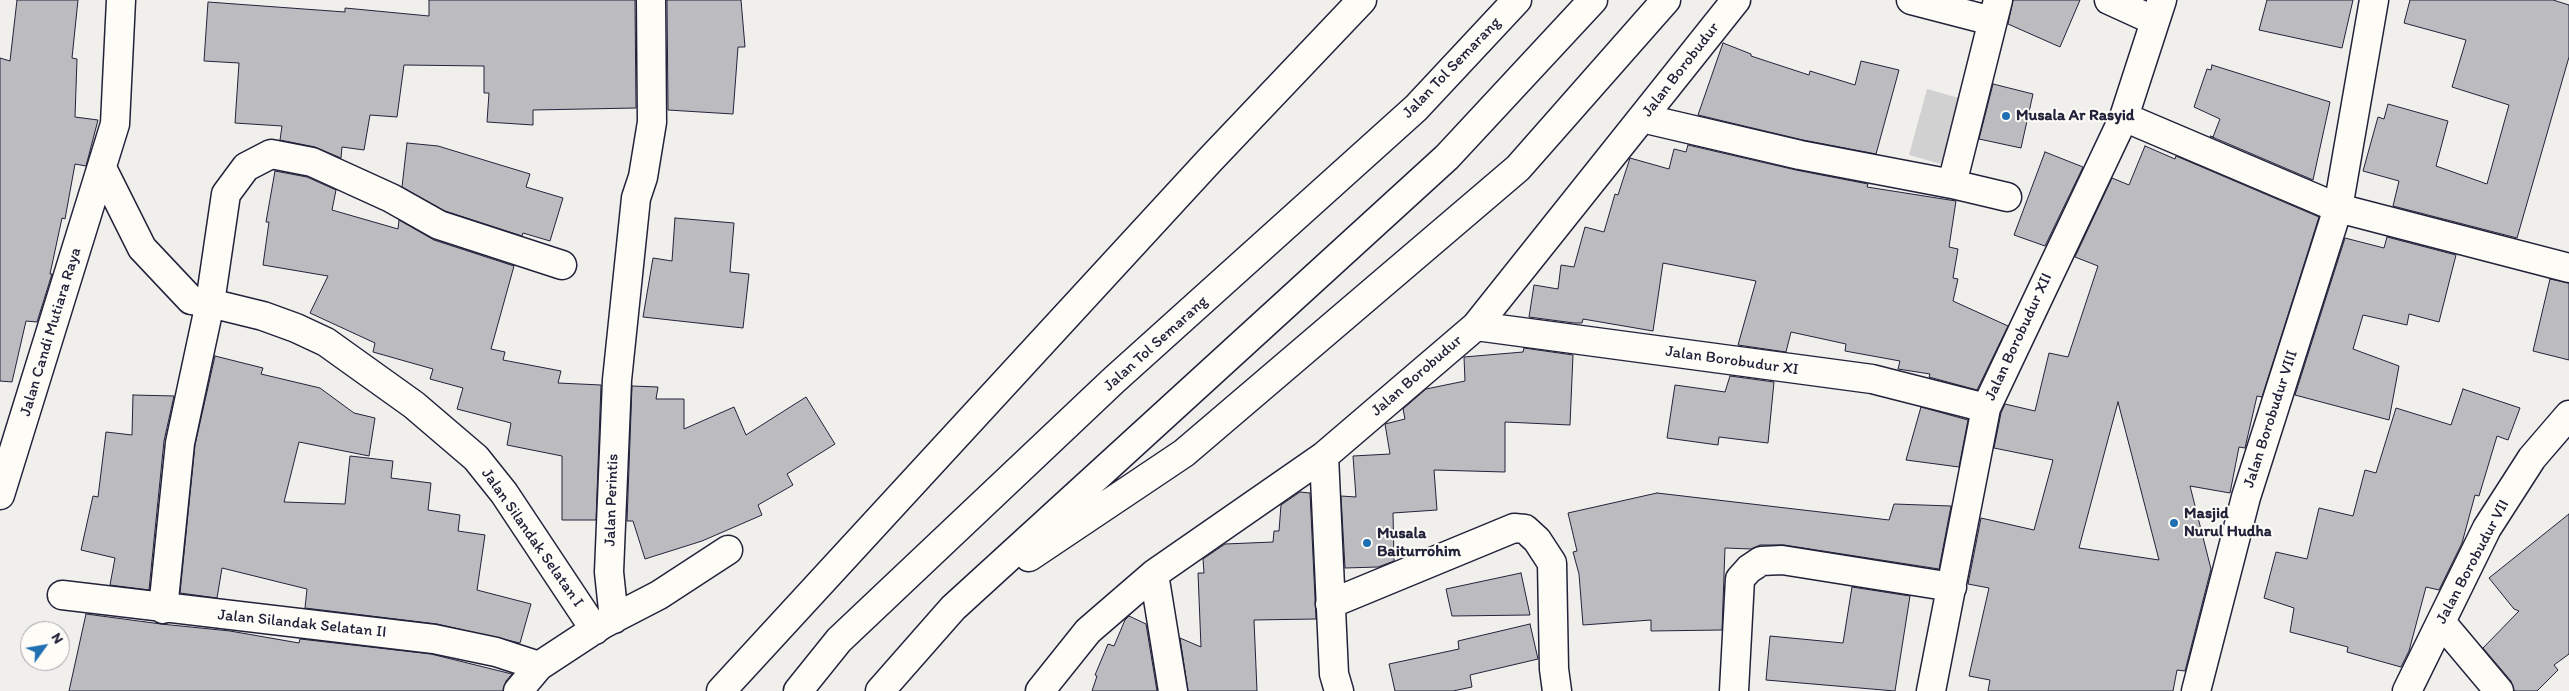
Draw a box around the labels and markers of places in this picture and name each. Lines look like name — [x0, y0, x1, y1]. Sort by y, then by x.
place label: Musala Ar Rasyid — [2016, 106, 2134, 126]
marker: Musala Ar Rasyid — [2000, 110, 2012, 122]
place label: Masjid Nurul Hudha — [2184, 504, 2272, 542]
marker: Masjid Nurul Hudha — [2168, 517, 2180, 529]
place label: Musala Baiturrohim — [1377, 524, 1461, 562]
marker: Musala Baiturrohim — [1361, 537, 1373, 549]

